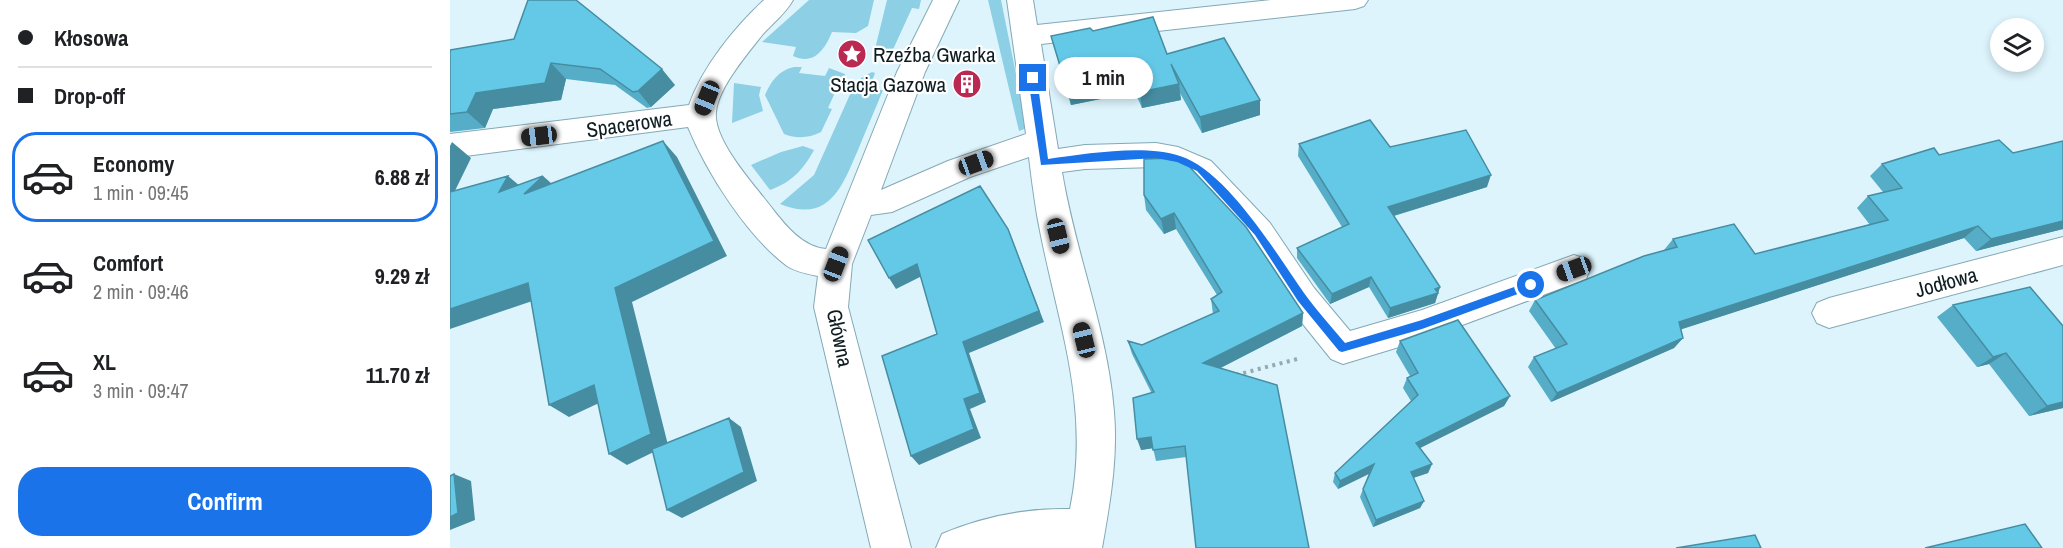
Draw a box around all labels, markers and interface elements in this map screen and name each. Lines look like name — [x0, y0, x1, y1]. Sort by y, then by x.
map controls — [1990, 18, 2044, 72]
button: layers — [1990, 18, 2044, 72]
text: Kłosowa — [54, 23, 128, 53]
place icon: Rzeźba Gwarka — [836, 38, 868, 70]
place label: Rzeźba Gwarka — [873, 40, 996, 69]
callout: 1 min — [1054, 57, 1153, 99]
route end — [1019, 64, 1046, 91]
text: 1 min — [1082, 64, 1125, 91]
building icon: Stacja Gazowa — [951, 68, 983, 100]
place label: Stacja Gazowa — [830, 70, 946, 99]
car — [692, 78, 722, 118]
text: Drop-off — [54, 81, 125, 111]
street label: Spacerowa — [584, 104, 674, 144]
car — [520, 125, 558, 147]
car — [956, 148, 996, 178]
text: Economy — [93, 149, 174, 179]
icon: car — [21, 150, 75, 204]
text: 6.88 zł — [375, 162, 429, 192]
text: 1 min · 09:45 — [93, 179, 189, 206]
car — [1045, 216, 1071, 256]
car — [821, 244, 851, 284]
text: Comfort — [93, 248, 163, 278]
icon: car — [21, 249, 75, 303]
car — [1554, 254, 1594, 284]
street label: Jodłowa — [1912, 260, 1981, 304]
text: 9.29 zł — [375, 261, 429, 291]
route start — [1517, 271, 1544, 298]
text: 2 min · 09:46 — [93, 278, 189, 305]
street label: Główna — [820, 306, 860, 370]
car — [1071, 320, 1097, 360]
text: XL — [93, 347, 116, 377]
icon: car — [21, 348, 75, 402]
text: 11.70 zł — [366, 360, 429, 390]
text: 3 min · 09:47 — [93, 377, 189, 404]
button: Confirm — [18, 467, 432, 536]

